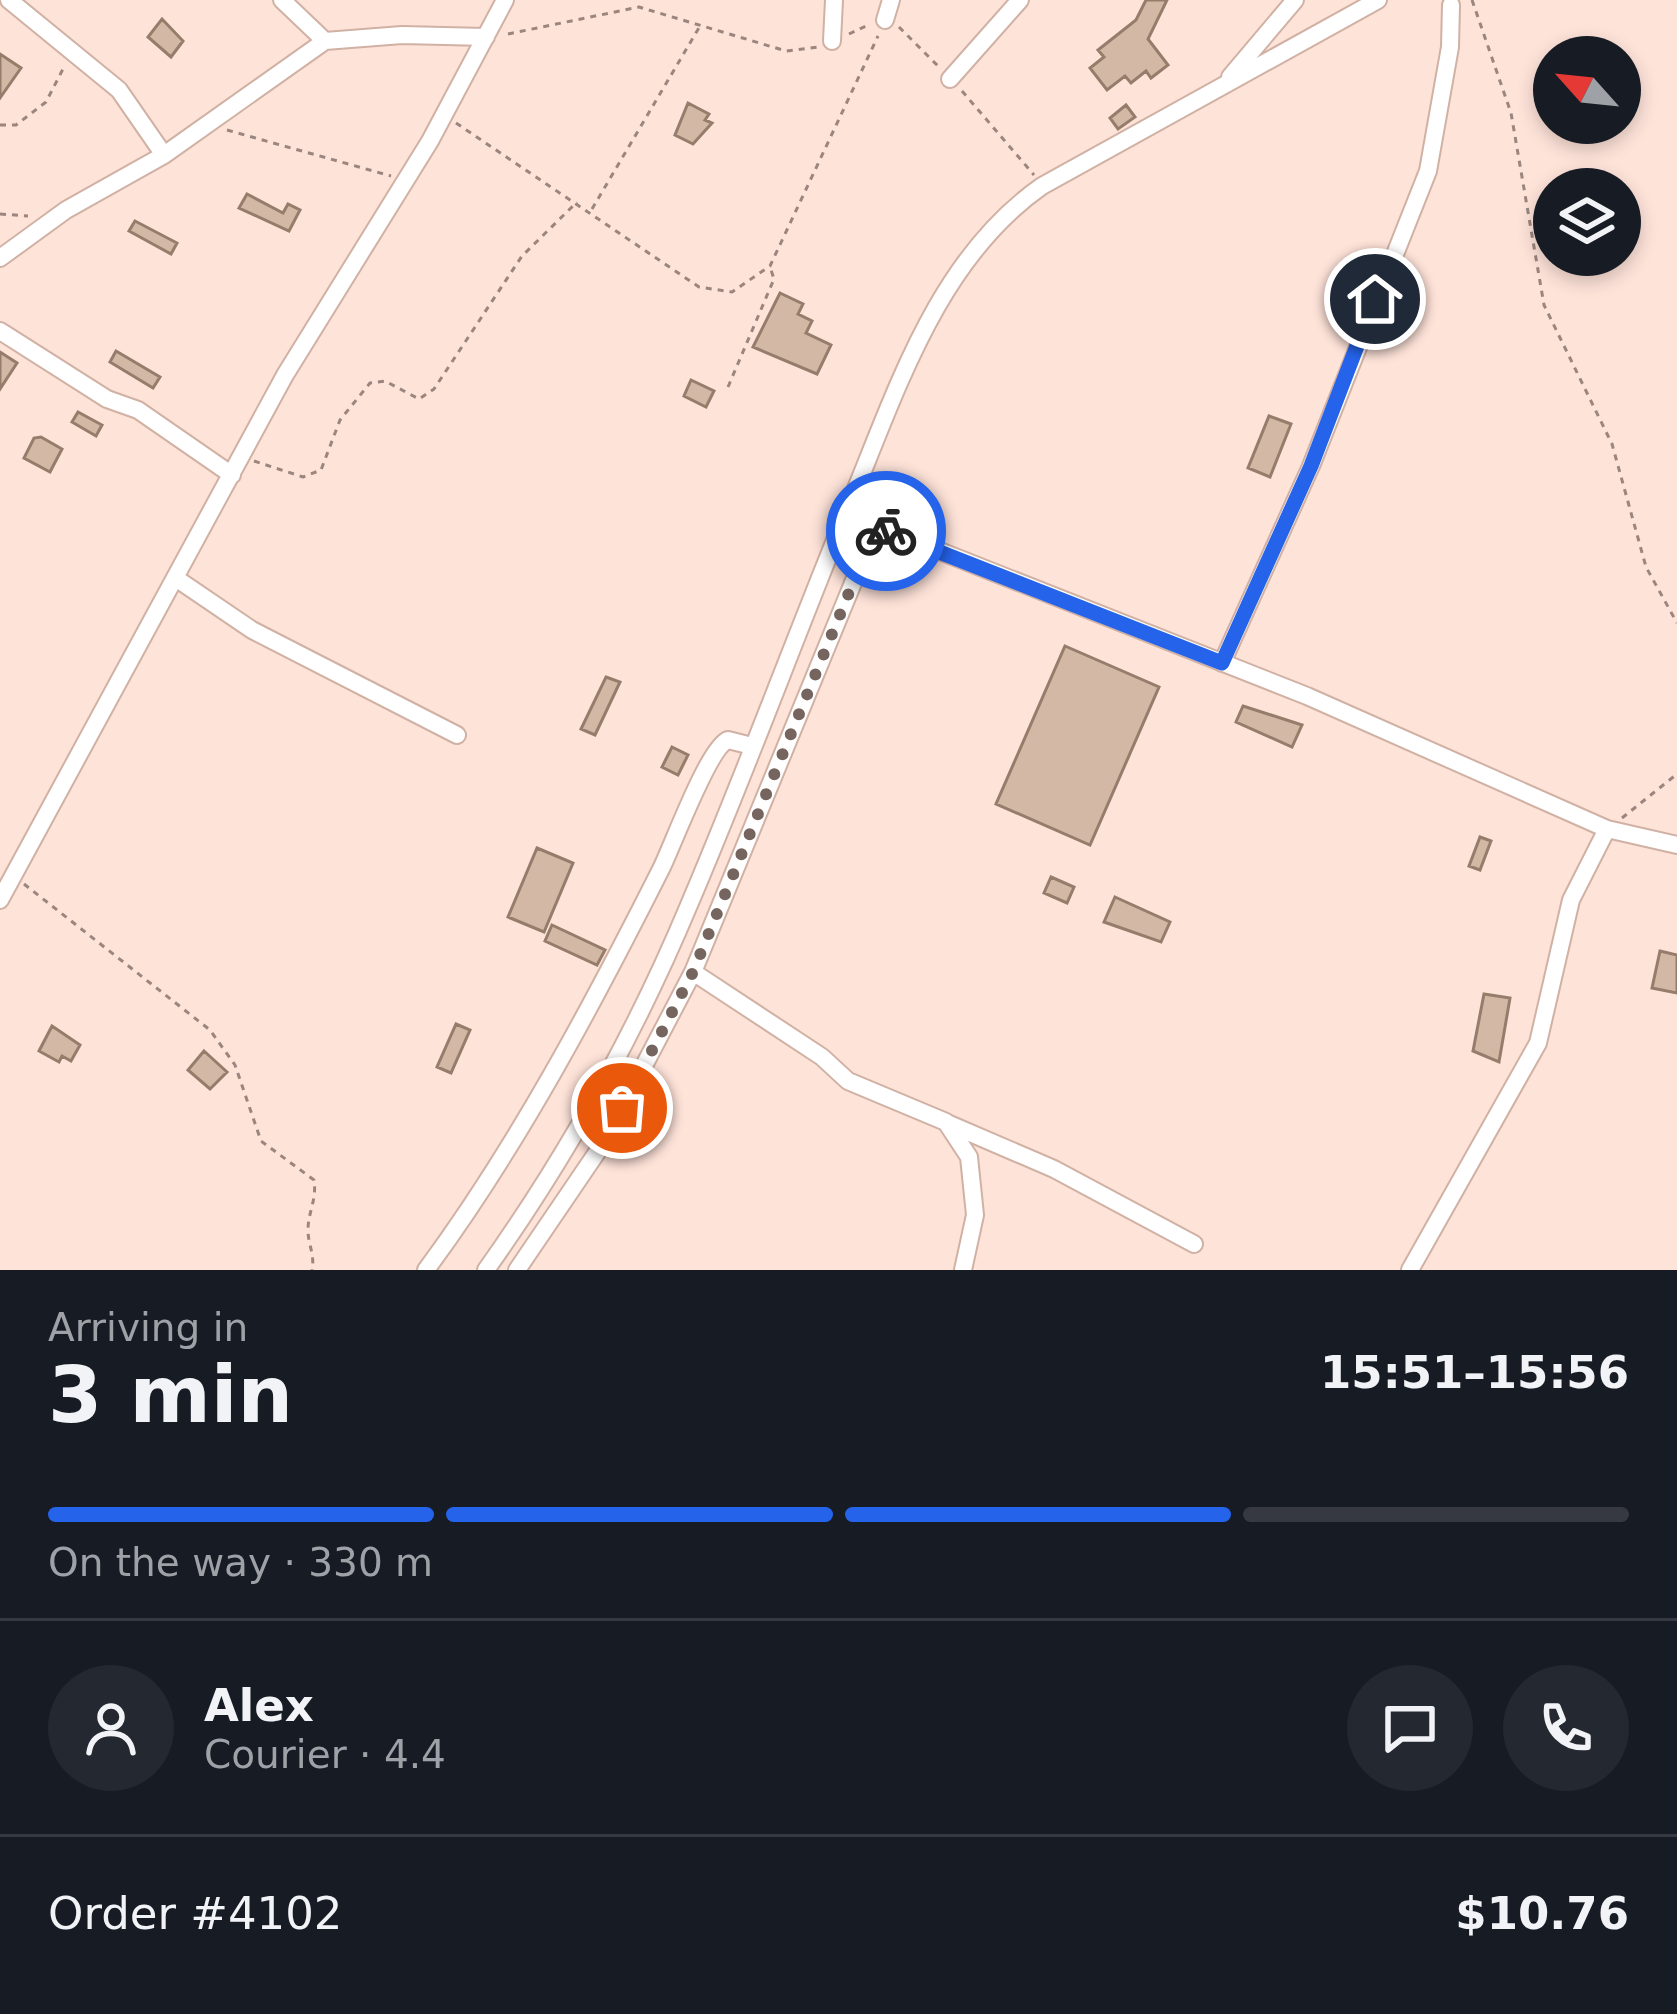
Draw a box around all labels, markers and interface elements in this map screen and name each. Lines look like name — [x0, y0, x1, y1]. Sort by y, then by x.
north arrow — [1533, 36, 1641, 144]
map controls — [1533, 36, 1641, 276]
button: layers — [1533, 168, 1641, 276]
pin — [1324, 248, 1426, 350]
icon: home — [1342, 266, 1408, 332]
courier — [826, 471, 946, 591]
icon: bike — [853, 498, 919, 564]
pin — [571, 1057, 673, 1159]
icon: bag — [589, 1075, 655, 1141]
text: Arriving in — [48, 1305, 248, 1350]
text: 15:51–15:56 — [1320, 1346, 1629, 1399]
text: 3 min — [48, 1350, 293, 1440]
text: On the way · 330 m — [48, 1540, 433, 1585]
button: person — [48, 1665, 174, 1791]
button: chat — [1347, 1665, 1473, 1791]
button: phone — [1503, 1665, 1629, 1791]
text: Alex — [204, 1679, 314, 1732]
text: Courier · 4.4 — [204, 1732, 446, 1777]
text: Order #4102 — [48, 1887, 342, 1940]
text: $10.76 — [1455, 1887, 1629, 1940]

